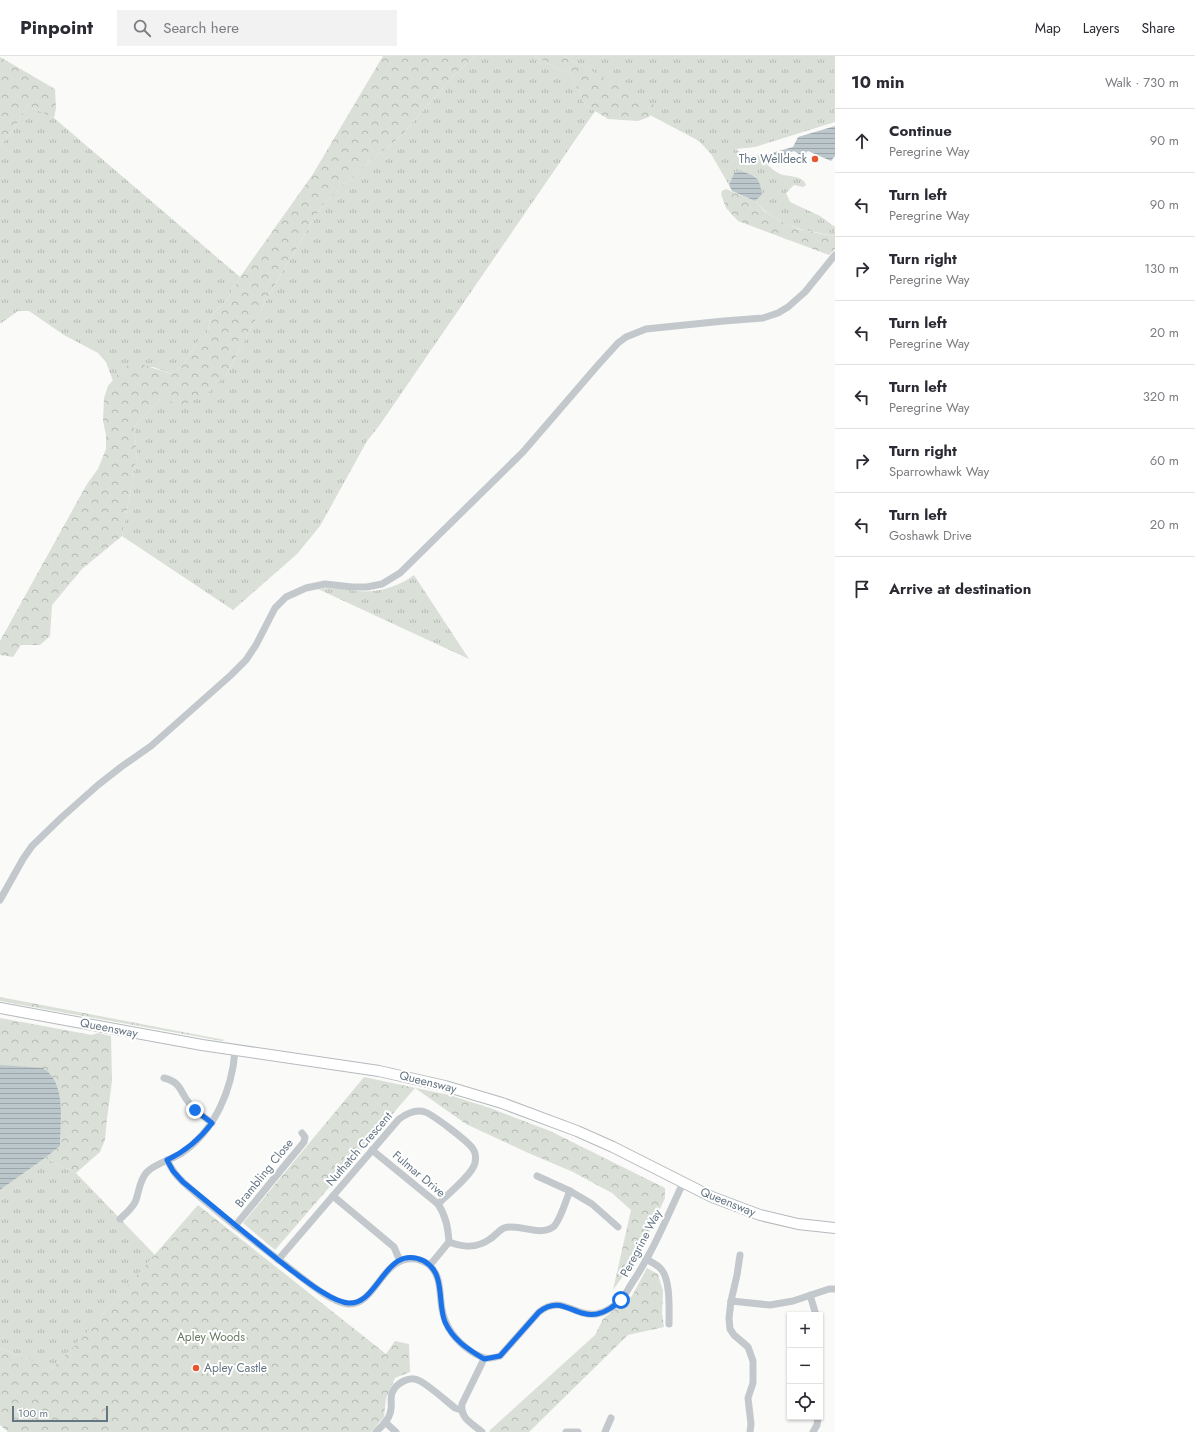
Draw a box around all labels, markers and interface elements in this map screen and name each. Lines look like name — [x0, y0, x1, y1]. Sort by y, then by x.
search box — [117, 10, 397, 46]
text: Pinpoint — [20, 14, 93, 41]
icon: search — [131, 17, 153, 39]
text: Search here — [163, 17, 239, 39]
text: Map — [1035, 18, 1061, 38]
text: Layers — [1083, 18, 1119, 38]
text: Share — [1141, 18, 1175, 38]
text: 10 min — [851, 70, 904, 94]
text: Walk · 730 m — [1105, 73, 1179, 92]
text: Continue — [889, 120, 952, 142]
icon: ahead — [851, 130, 873, 152]
text: 90 m — [1150, 131, 1179, 150]
text: Peregrine Way — [889, 142, 970, 161]
place label: The Welldeck — [739, 150, 808, 168]
marker: The Welldeck — [810, 154, 820, 164]
text: Turn left — [889, 184, 947, 206]
icon: left — [851, 194, 873, 216]
text: 90 m — [1150, 195, 1179, 214]
text: Peregrine Way — [889, 206, 970, 225]
text: Turn right — [889, 248, 957, 270]
icon: right — [851, 258, 873, 280]
text: 130 m — [1144, 259, 1179, 278]
text: Peregrine Way — [889, 270, 970, 289]
text: Turn left — [889, 312, 947, 334]
icon: left — [851, 322, 873, 344]
text: 20 m — [1150, 323, 1179, 342]
text: Peregrine Way — [889, 334, 970, 353]
text: Turn left — [889, 376, 947, 398]
icon: left — [851, 386, 873, 408]
text: 320 m — [1143, 387, 1179, 406]
text: Peregrine Way — [889, 398, 970, 417]
text: Turn right — [889, 440, 957, 462]
icon: right — [851, 450, 873, 472]
text: 60 m — [1150, 451, 1179, 470]
text: Sparrowhawk Way — [889, 462, 989, 481]
text: Turn left — [889, 504, 947, 526]
icon: left — [851, 514, 873, 536]
text: 20 m — [1150, 515, 1179, 534]
text: Goshawk Drive — [889, 526, 972, 545]
icon: arrive — [851, 578, 873, 600]
text: Arrive at destination — [889, 578, 1031, 600]
street label: Queensway — [79, 1014, 140, 1043]
street label: Queensway — [398, 1066, 459, 1098]
route end — [186, 1101, 204, 1119]
street label: Nuthatch Crescent — [322, 1108, 396, 1190]
street label: Brambling Close — [231, 1135, 297, 1211]
street label: Fulmar Drive — [389, 1146, 449, 1202]
street label: Queensway — [698, 1183, 759, 1222]
street label: Peregrine Way — [616, 1205, 667, 1280]
route start — [612, 1291, 630, 1309]
map controls — [787, 1312, 823, 1420]
button: + — [787, 1312, 823, 1348]
park label: Apley Woods — [177, 1328, 245, 1346]
button: − — [787, 1348, 823, 1384]
place label: Apley Castle — [204, 1359, 267, 1377]
marker: Apley Castle — [191, 1363, 201, 1373]
button: locate — [787, 1384, 823, 1420]
scale bar — [12, 1404, 108, 1423]
text: 100 m — [18, 1405, 48, 1421]

